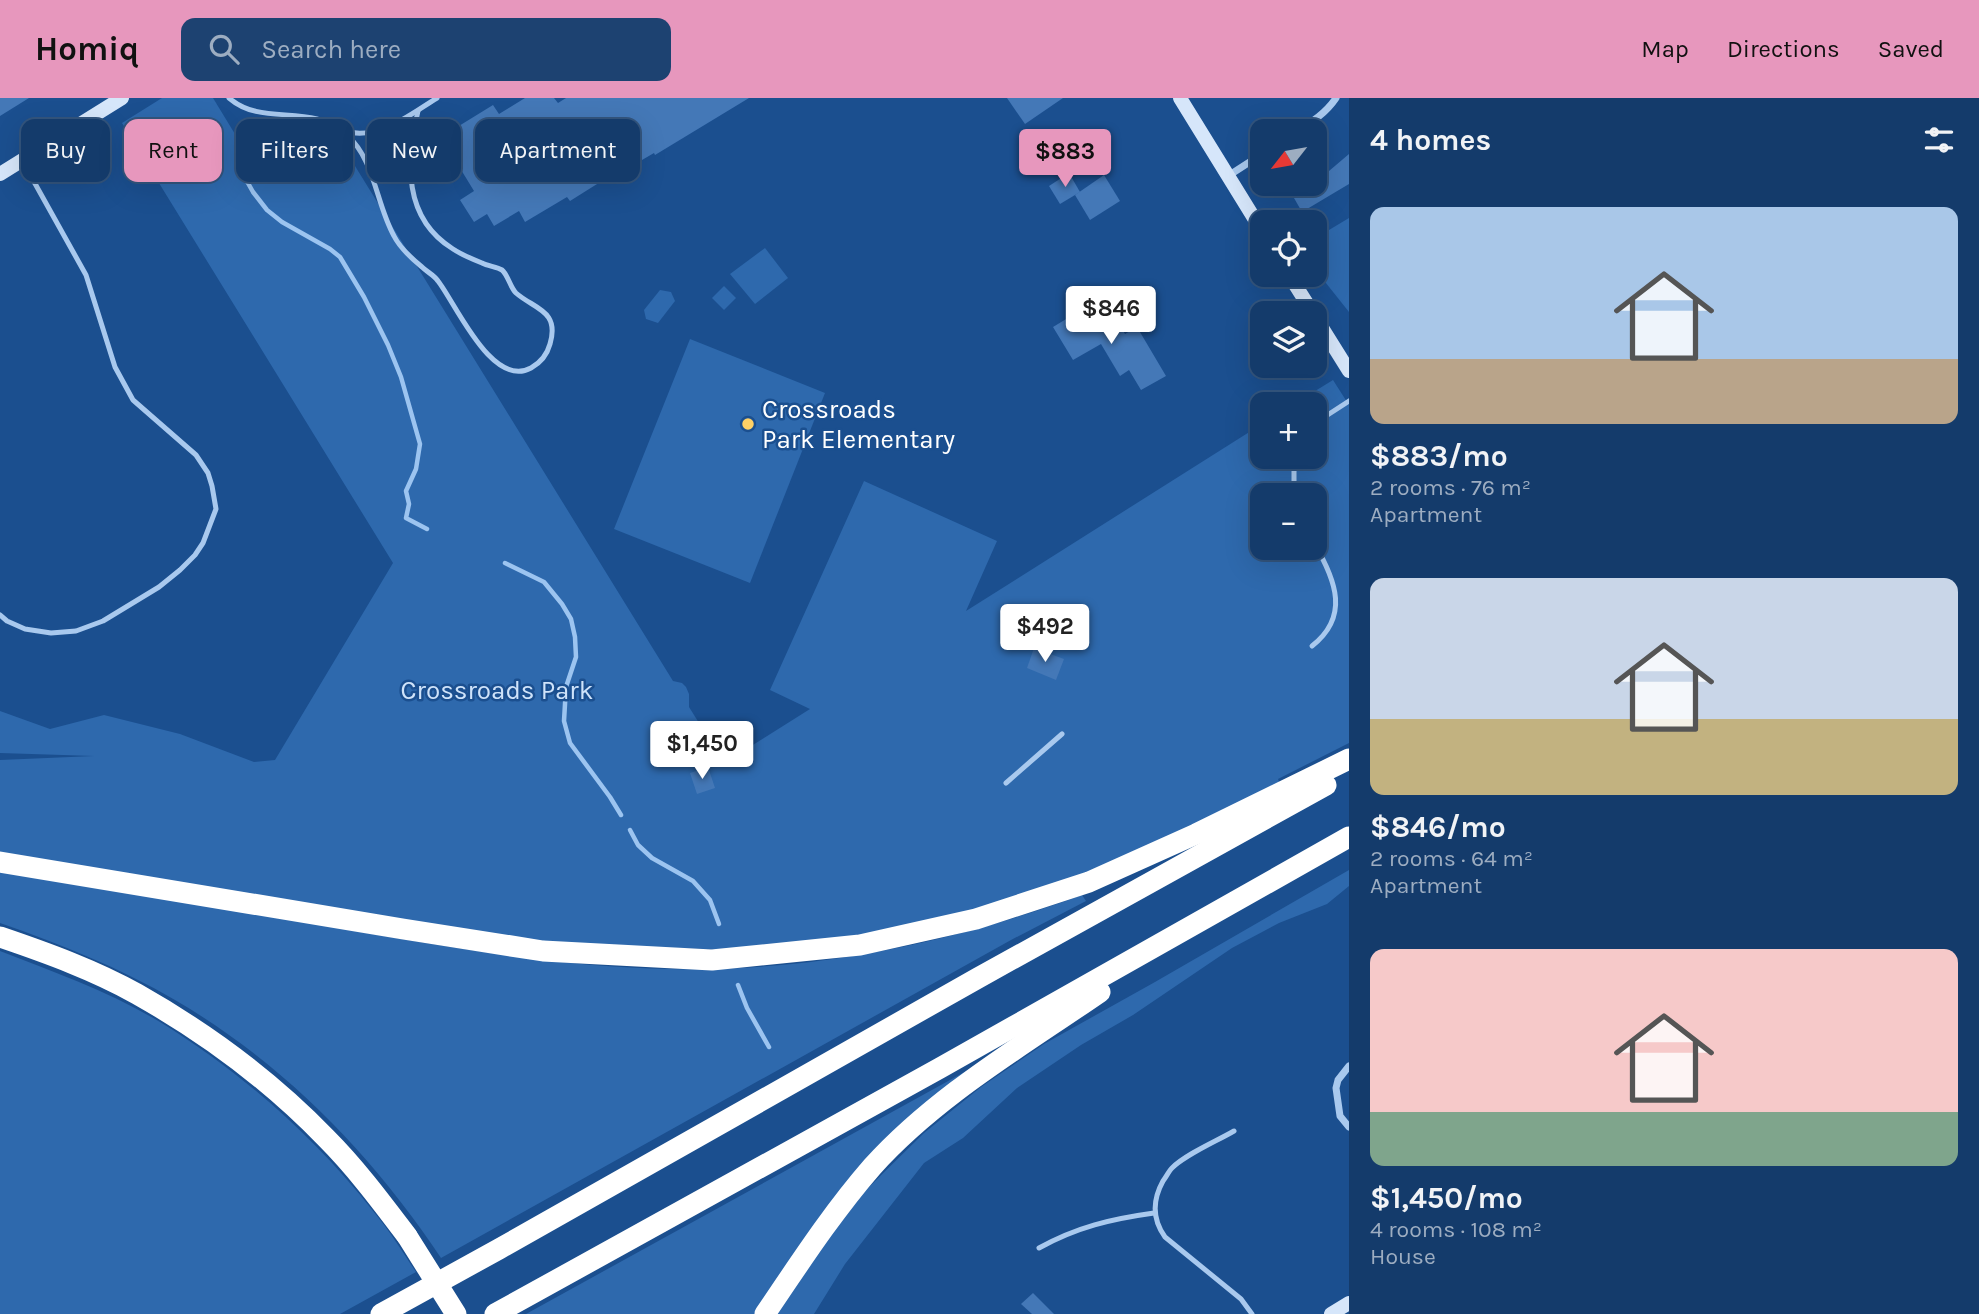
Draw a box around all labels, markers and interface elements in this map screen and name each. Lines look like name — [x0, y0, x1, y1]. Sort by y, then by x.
search box — [181, 18, 671, 81]
text: Homiq — [35, 30, 139, 68]
icon: search — [205, 30, 243, 68]
text: Search here — [261, 34, 401, 65]
text: Map — [1641, 35, 1689, 63]
text: Directions — [1727, 35, 1840, 63]
text: Saved — [1878, 35, 1944, 63]
chip: Buy — [21, 119, 110, 182]
chip: Rent — [124, 119, 222, 182]
chip: Filters — [236, 119, 353, 182]
chip: New — [367, 119, 461, 182]
chip: Apartment — [475, 119, 640, 182]
north arrow — [1250, 119, 1326, 196]
map controls — [1250, 119, 1327, 560]
icon: filters — [1920, 121, 1958, 159]
text: 4 homes — [1370, 122, 1491, 158]
pin: $883 — [1024, 130, 1106, 189]
text: $883 — [1035, 138, 1095, 165]
button: locate — [1250, 210, 1327, 287]
icon: home — [1601, 253, 1727, 379]
pin: $846 — [1070, 286, 1152, 346]
text: $846 — [1082, 295, 1140, 322]
button: layers — [1250, 301, 1327, 378]
button: + — [1250, 392, 1327, 469]
place label: Crossroads Park Elementary — [762, 394, 955, 455]
marker: Crossroads Park Elementary — [740, 416, 756, 432]
text: $883/mo — [1370, 438, 1508, 474]
text: 2 rooms · 76 m² — [1370, 474, 1531, 501]
button: − — [1250, 483, 1327, 560]
text: Apartment — [1370, 501, 1482, 528]
pin: $492 — [1004, 604, 1086, 664]
text: $492 — [1016, 613, 1074, 640]
icon: home — [1601, 624, 1727, 750]
park label: Crossroads Park — [401, 675, 593, 706]
pin: $1,450 — [645, 722, 759, 781]
text: $1,450 — [666, 730, 738, 757]
text: $846/mo — [1370, 809, 1506, 845]
text: 2 rooms · 64 m² — [1370, 845, 1533, 872]
text: Apartment — [1370, 872, 1482, 899]
icon: home — [1601, 995, 1727, 1121]
text: $1,450/mo — [1370, 1180, 1523, 1216]
text: 4 rooms · 108 m² — [1370, 1216, 1542, 1243]
text: House — [1370, 1243, 1436, 1270]

